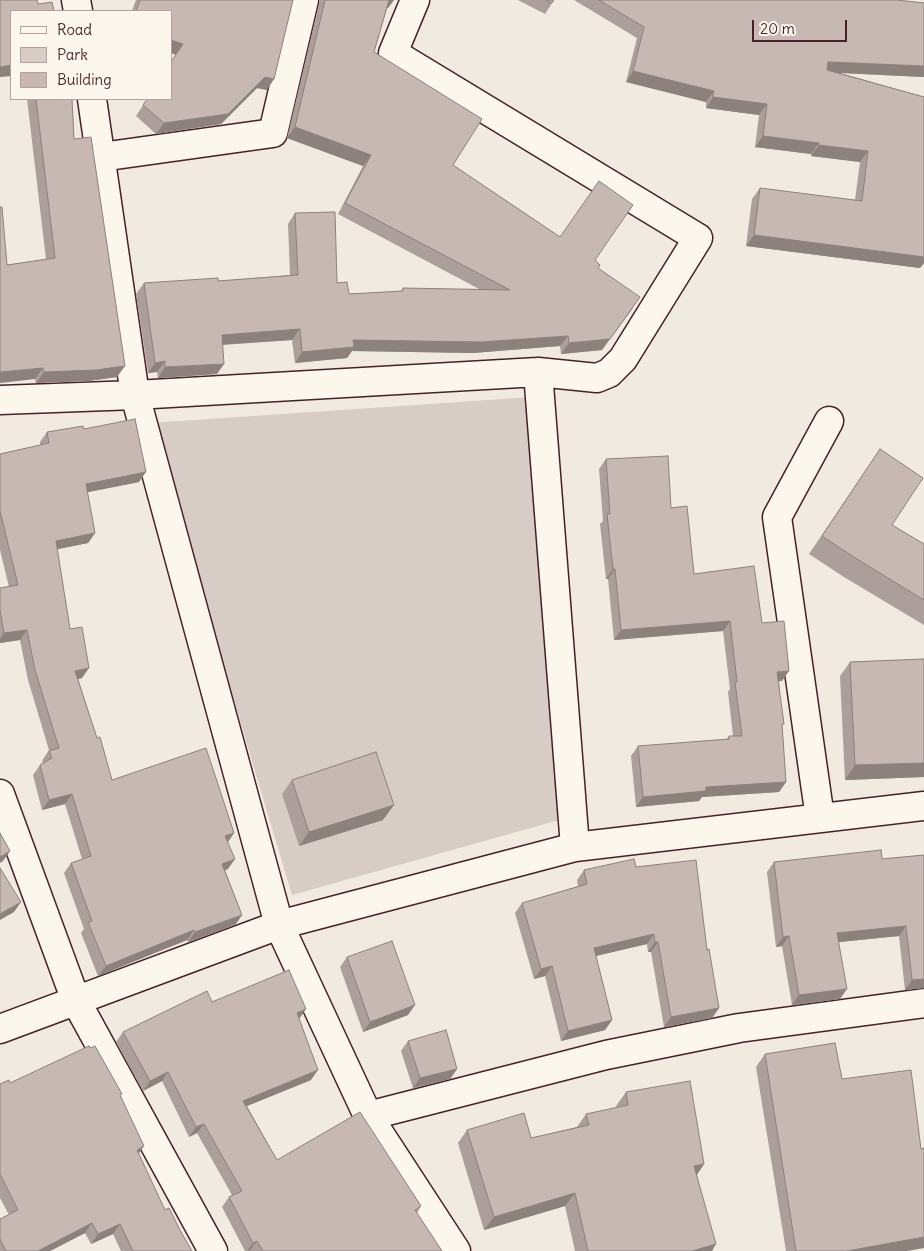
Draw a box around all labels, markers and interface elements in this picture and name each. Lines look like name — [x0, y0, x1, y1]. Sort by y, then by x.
legend — [10, 10, 172, 100]
scale bar — [754, 10, 849, 42]
text: 20 m — [760, 19, 795, 38]
text: Road — [57, 20, 92, 39]
text: Park — [57, 45, 88, 64]
text: Building — [57, 70, 112, 89]

